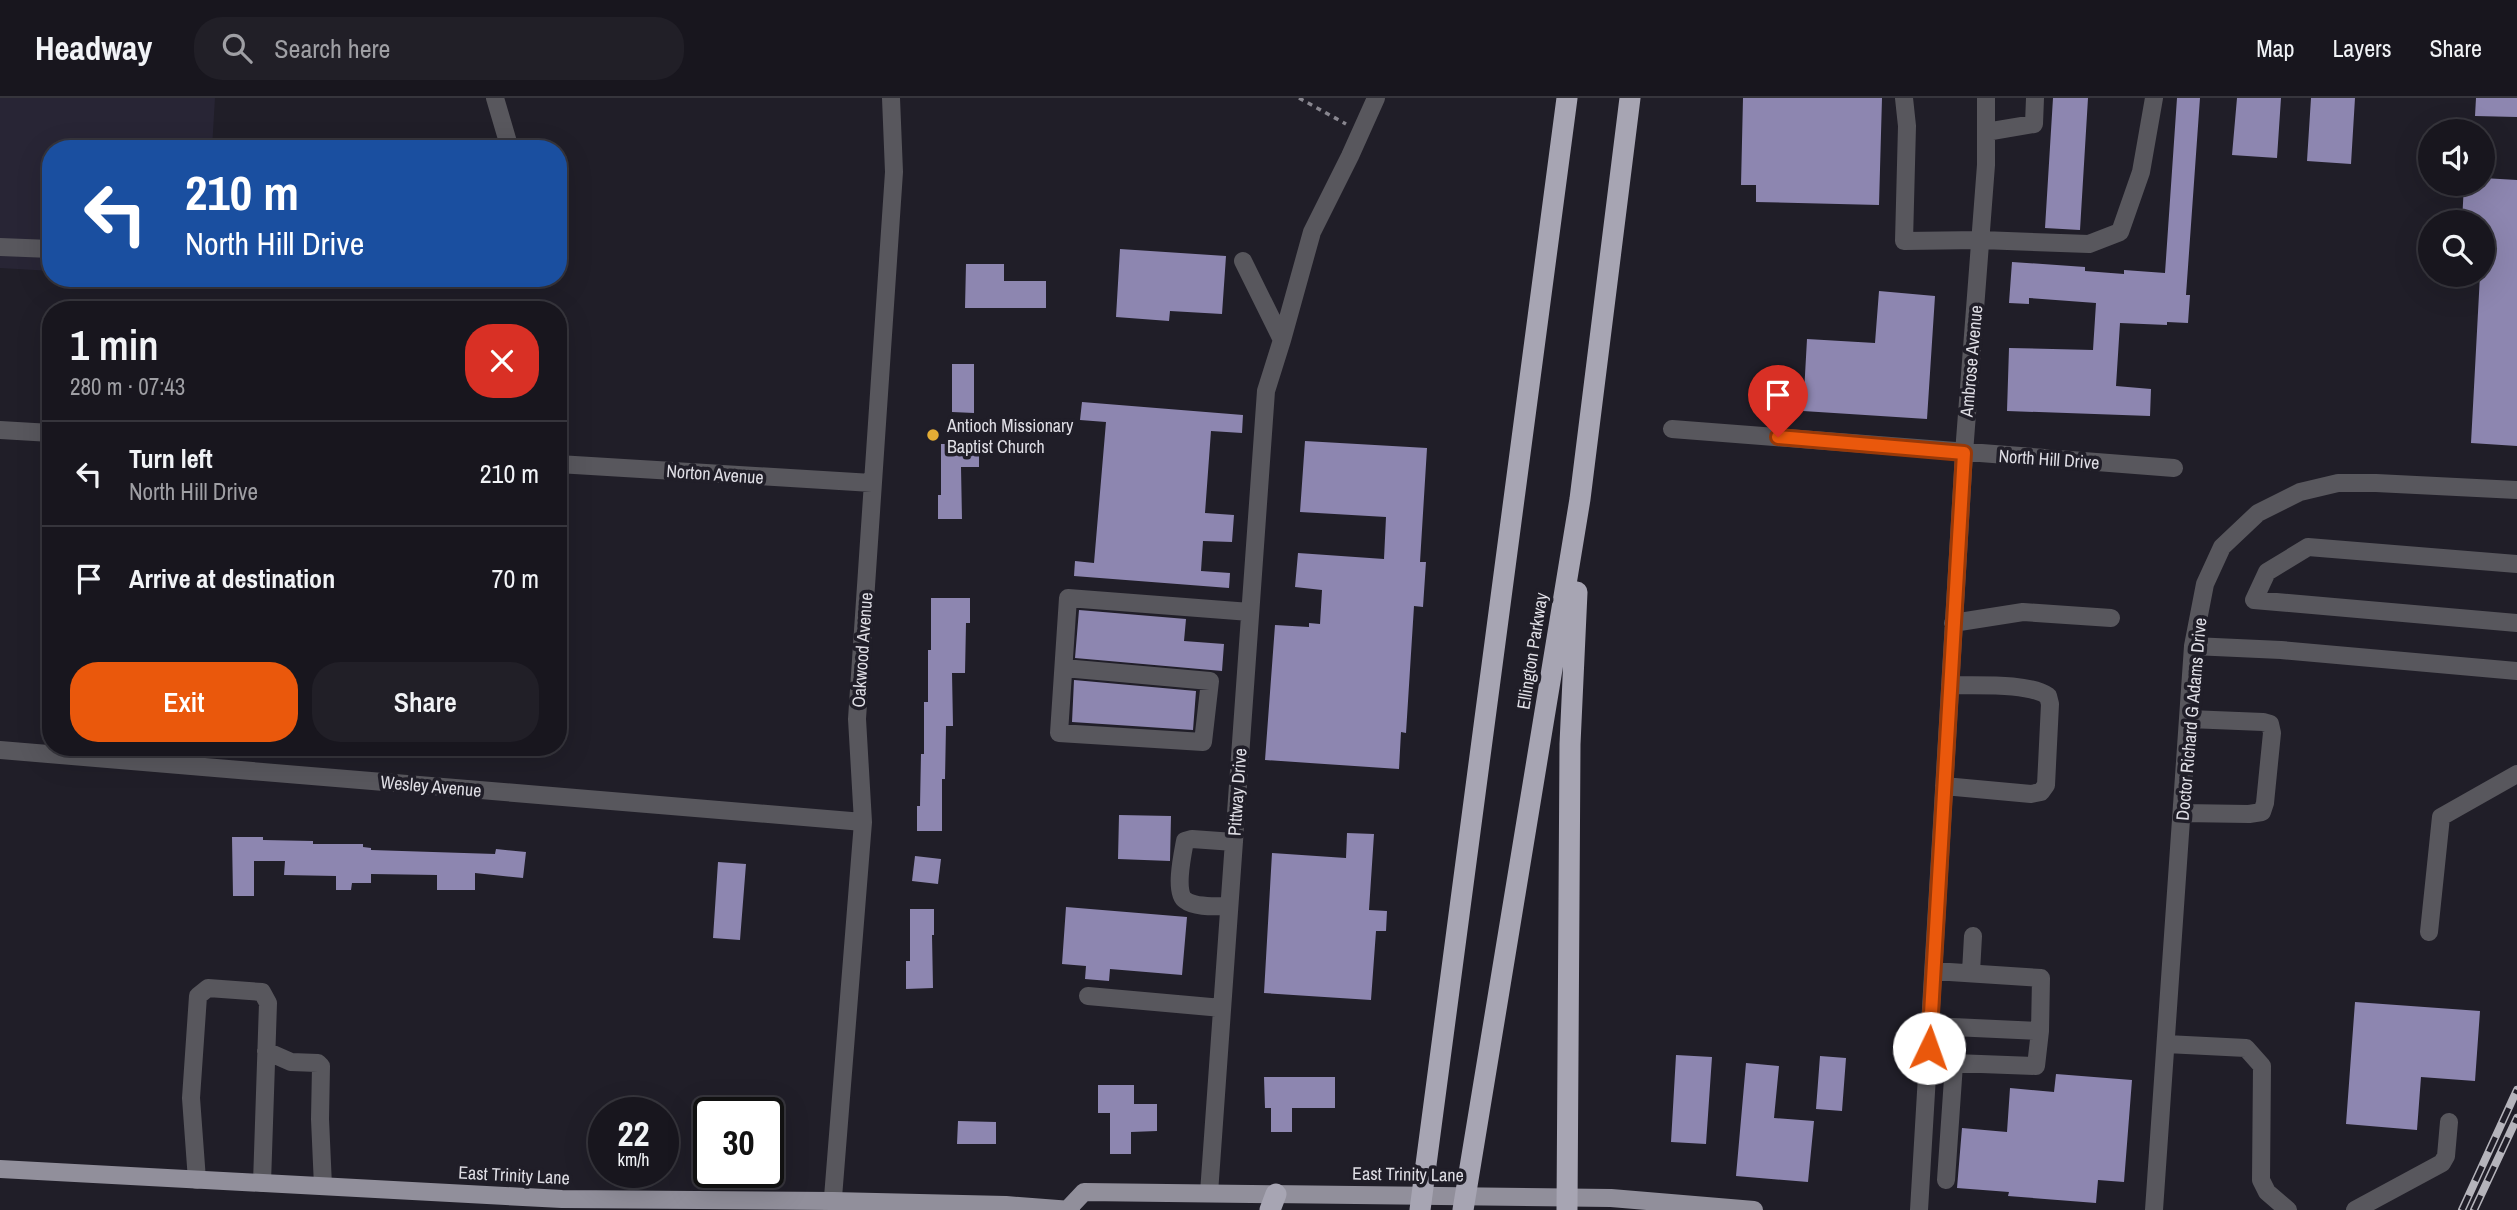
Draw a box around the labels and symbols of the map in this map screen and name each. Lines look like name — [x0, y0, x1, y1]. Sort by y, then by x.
street label: Ambrose Avenue — [1954, 304, 1988, 419]
pin — [1748, 365, 1808, 437]
place label: Antioch Missionary Baptist Church — [946, 413, 1074, 459]
marker: Antioch Missionary Baptist Church — [925, 427, 941, 443]
street label: North Hill Drive — [1998, 443, 2100, 475]
street label: Norton Avenue — [666, 458, 764, 490]
street label: Ellington Parkway — [1510, 590, 1554, 711]
street label: Oakwood Avenue — [846, 592, 878, 708]
street label: Doctor Richard G Adams Drive — [2170, 617, 2212, 821]
street label: Pittway Drive — [1221, 747, 1253, 837]
street label: Wesley Avenue — [379, 769, 483, 803]
position arrow — [1892, 1011, 1966, 1085]
speed limit sign: 30 — [693, 1097, 784, 1188]
street label: East Trinity Lane — [458, 1160, 570, 1190]
street label: East Trinity Lane — [1352, 1161, 1464, 1187]

